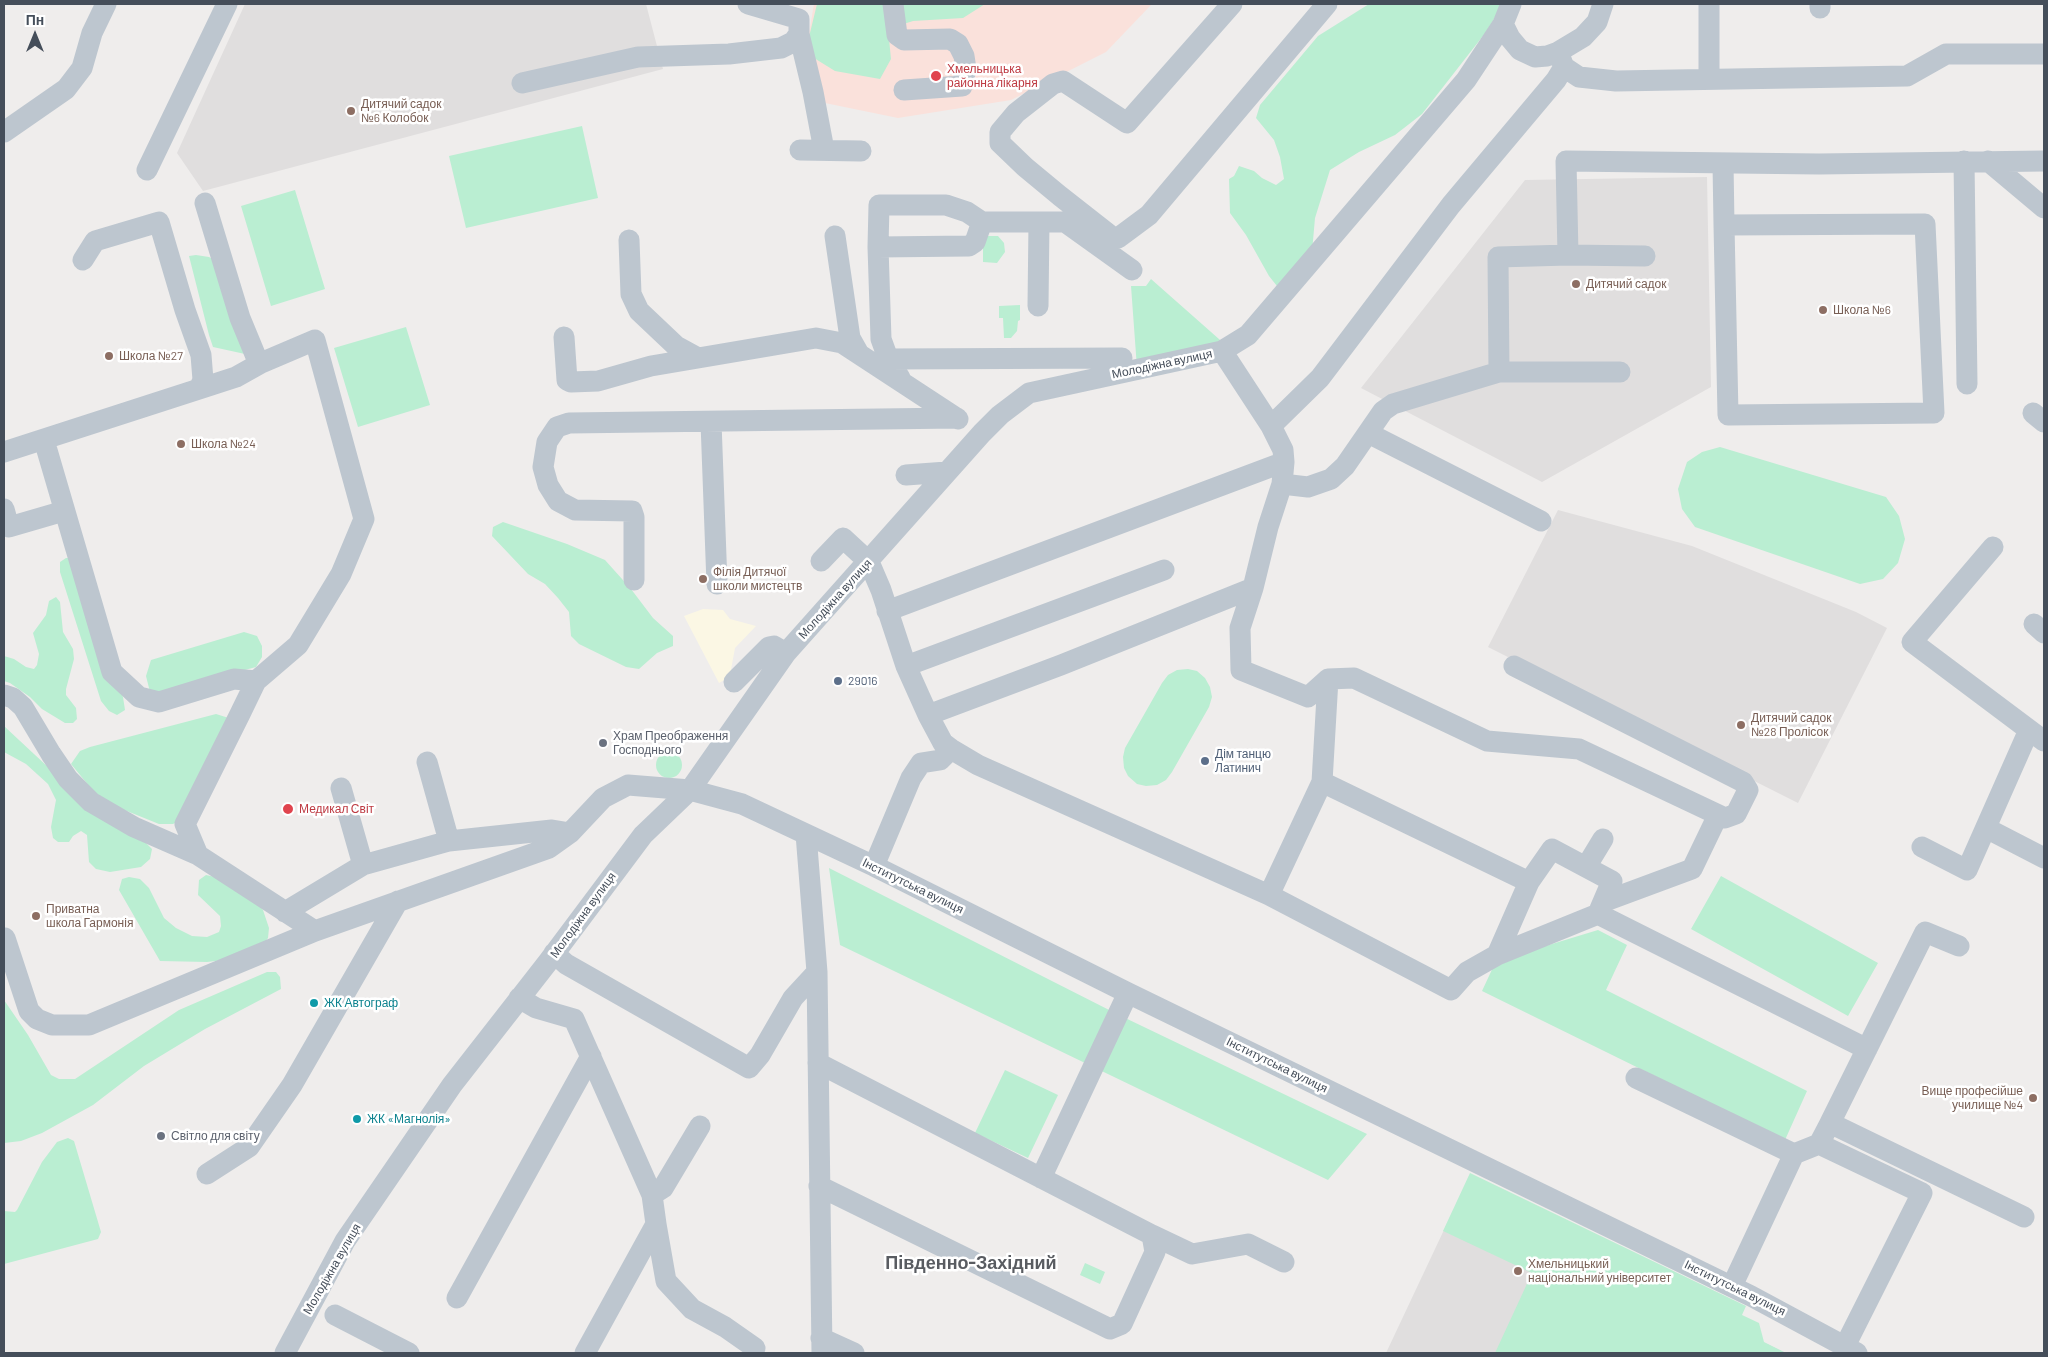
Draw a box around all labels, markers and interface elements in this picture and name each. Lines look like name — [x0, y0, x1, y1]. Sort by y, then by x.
north arrow — [10, 10, 60, 60]
text: Пн — [26, 11, 44, 28]
place label: Хмельницька районна лікарня — [947, 62, 1038, 90]
marker: Хмельницька районна лікарня — [929, 69, 943, 83]
place label: Дитячий садок №6 Колобок — [361, 97, 441, 125]
marker: Дитячий садок №6 Колобок — [345, 105, 357, 117]
place label: Дитячий садок — [1586, 277, 1666, 291]
marker: Дитячий садок — [1570, 278, 1582, 290]
place label: Школа №6 — [1833, 303, 1891, 317]
marker: Школа №6 — [1817, 304, 1829, 316]
street label: Молодіжна вулиця — [1110, 346, 1214, 382]
place label: Школа №27 — [119, 349, 183, 363]
marker: Школа №27 — [103, 350, 115, 362]
place label: Школа №24 — [191, 437, 256, 451]
marker: Школа №24 — [175, 438, 187, 450]
street label: Молодіжна вулиця — [795, 556, 875, 642]
place label: Філія Дитячої школи мистецтв — [713, 565, 802, 593]
marker: Філія Дитячої школи мистецтв — [697, 573, 709, 585]
place label: 29016 — [848, 674, 878, 688]
marker: 29016 — [832, 675, 844, 687]
place label: Дитячий садок №28 Пролісок — [1751, 711, 1831, 739]
marker: Дитячий садок №28 Пролісок — [1735, 719, 1747, 731]
place label: Храм Преображення Господнього — [613, 729, 728, 757]
marker: Храм Преображення Господнього — [597, 737, 609, 749]
place label: Дім танцю Латинич — [1215, 747, 1271, 775]
marker: Дім танцю Латинич — [1199, 755, 1211, 767]
marker: Медикал Світ — [281, 802, 295, 816]
place label: Медикал Світ — [299, 802, 374, 816]
street label: Інститутська вулиця — [860, 855, 966, 917]
street label: Молодіжна вулиця — [547, 869, 619, 961]
place label: Приватна школа Гармонія — [46, 902, 133, 930]
marker: Приватна школа Гармонія — [30, 910, 42, 922]
place label: ЖК Автограф — [324, 996, 398, 1010]
marker: ЖК Автограф — [308, 997, 320, 1009]
street label: Інститутська вулиця — [1224, 1034, 1330, 1096]
place label: Вище професійше училище №4 — [1921, 1084, 2023, 1112]
marker: Вище професійше училище №4 — [2027, 1092, 2039, 1104]
place label: ЖК «Магнолія» — [367, 1112, 451, 1126]
marker: ЖК «Магнолія» — [351, 1113, 363, 1125]
place label: Світло для світу — [171, 1129, 260, 1143]
marker: Світло для світу — [155, 1130, 167, 1142]
street label: Молодіжна вулиця — [300, 1221, 364, 1317]
district label: Південно-Західний — [885, 1252, 1057, 1274]
place label: Хмельницький національний університет — [1528, 1257, 1671, 1285]
street label: Інститутська вулиця — [1682, 1257, 1788, 1319]
marker: Хмельницький національний університет — [1512, 1265, 1524, 1277]

